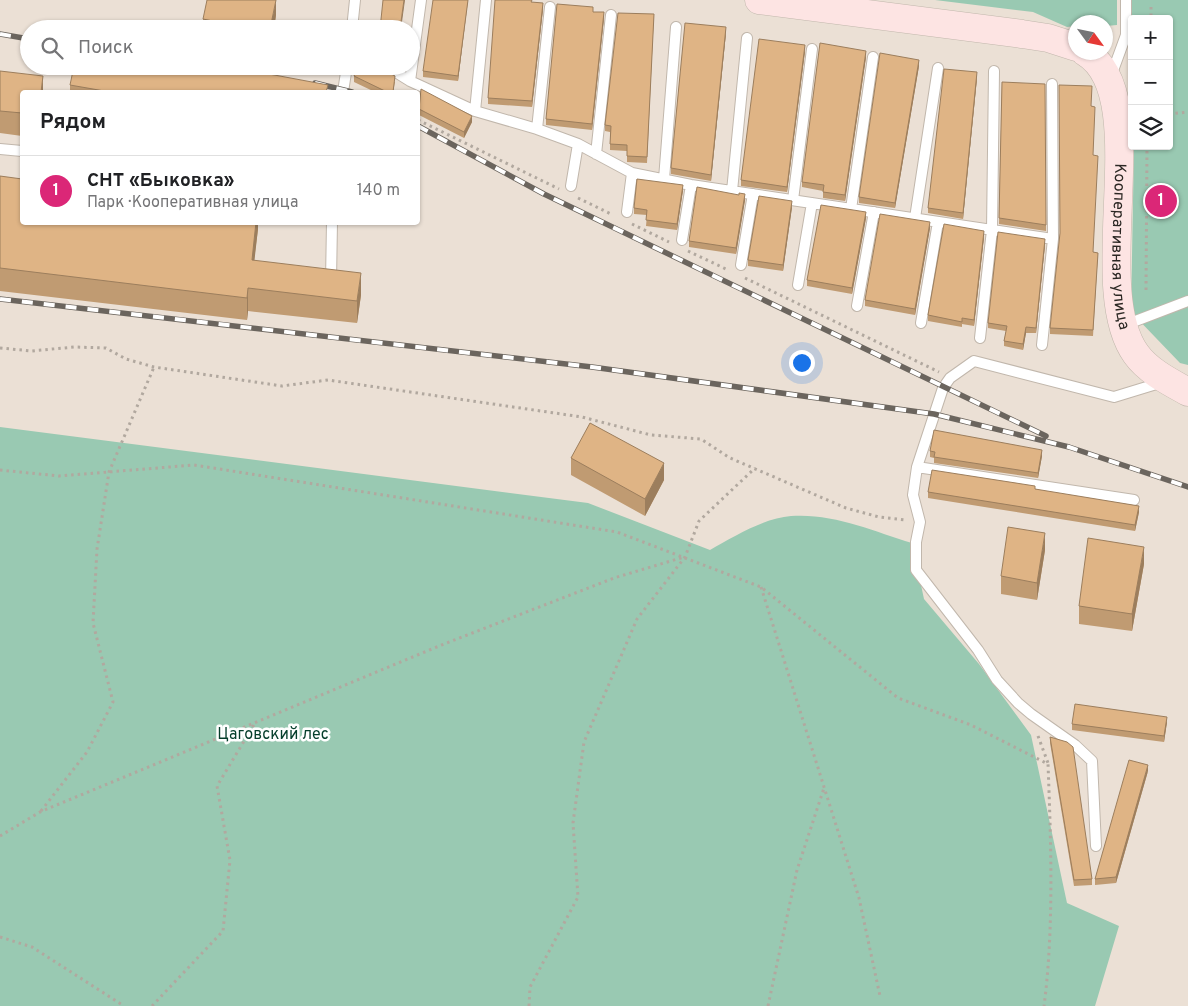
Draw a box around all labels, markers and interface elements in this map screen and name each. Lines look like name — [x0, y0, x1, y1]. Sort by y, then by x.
north arrow — [1068, 15, 1113, 60]
map controls — [1128, 15, 1173, 150]
button: + — [1128, 15, 1173, 60]
search box — [20, 20, 420, 75]
icon: search — [38, 34, 66, 62]
text: Поиск — [78, 36, 134, 60]
button: − — [1128, 60, 1173, 105]
button: layers — [1128, 105, 1173, 150]
text: Рядом — [40, 109, 106, 136]
street label: Кооперативная улица — [1106, 163, 1134, 332]
text: СНТ «Быковка» — [87, 169, 234, 193]
text: 1 — [53, 181, 59, 201]
text: 140 m — [357, 181, 400, 201]
pin: 1 — [1145, 182, 1177, 220]
text: Парк · Кооперативная улица — [87, 193, 298, 213]
your location — [789, 350, 815, 376]
park label: Цаговский лес — [217, 725, 329, 745]

